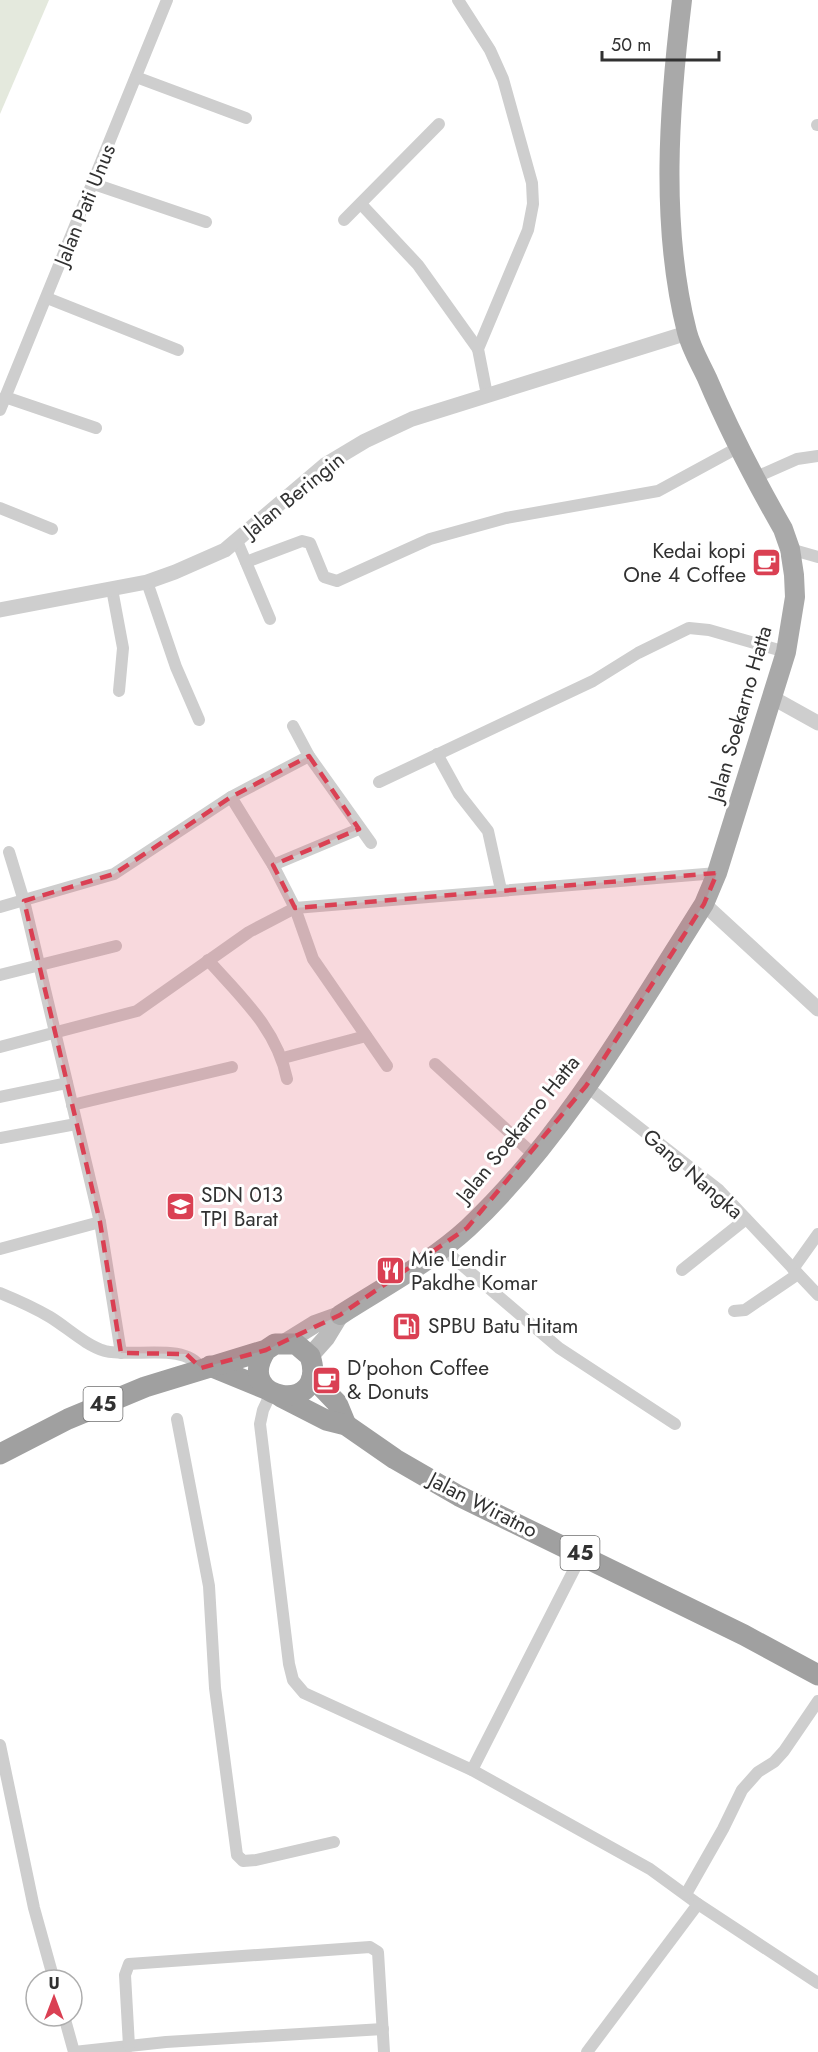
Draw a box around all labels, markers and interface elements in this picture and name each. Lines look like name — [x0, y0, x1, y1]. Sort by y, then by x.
scale bar — [602, 24, 719, 62]
text: 50 m — [611, 32, 651, 58]
street label: Jalan Pati Unus — [46, 140, 123, 273]
street label: Jalan Beringin — [235, 445, 351, 547]
place label: Kedai kopi One 4 Coffee — [623, 536, 746, 590]
cafe icon: Kedai kopi One 4 Coffee — [751, 547, 783, 579]
street label: Jalan Soekarno Hatta — [700, 622, 779, 808]
street label: Jalan Soekarno Hatta — [447, 1049, 587, 1211]
street label: Gang Nangka — [636, 1122, 750, 1226]
place label: SDN 013 TPI Barat — [201, 1180, 283, 1234]
school or university icon: SDN 013 TPI Barat — [164, 1191, 196, 1223]
place label: Mie Lendir Pakdhe Komar — [411, 1244, 539, 1298]
restaurant icon: Mie Lendir Pakdhe Komar — [374, 1255, 406, 1287]
fuel station icon: SPBU Batu Hitam — [391, 1310, 423, 1342]
place label: SPBU Batu Hitam — [428, 1311, 578, 1341]
place label: D'pohon Coffee & Donuts — [347, 1353, 489, 1407]
cafe icon: D'pohon Coffee & Donuts — [310, 1364, 342, 1396]
road number: 45 — [84, 1387, 122, 1421]
street label: Jalan Wiratno — [421, 1463, 543, 1545]
road number: 45 — [560, 1536, 600, 1570]
north arrow — [24, 1968, 84, 2028]
text: U — [48, 1972, 60, 1995]

